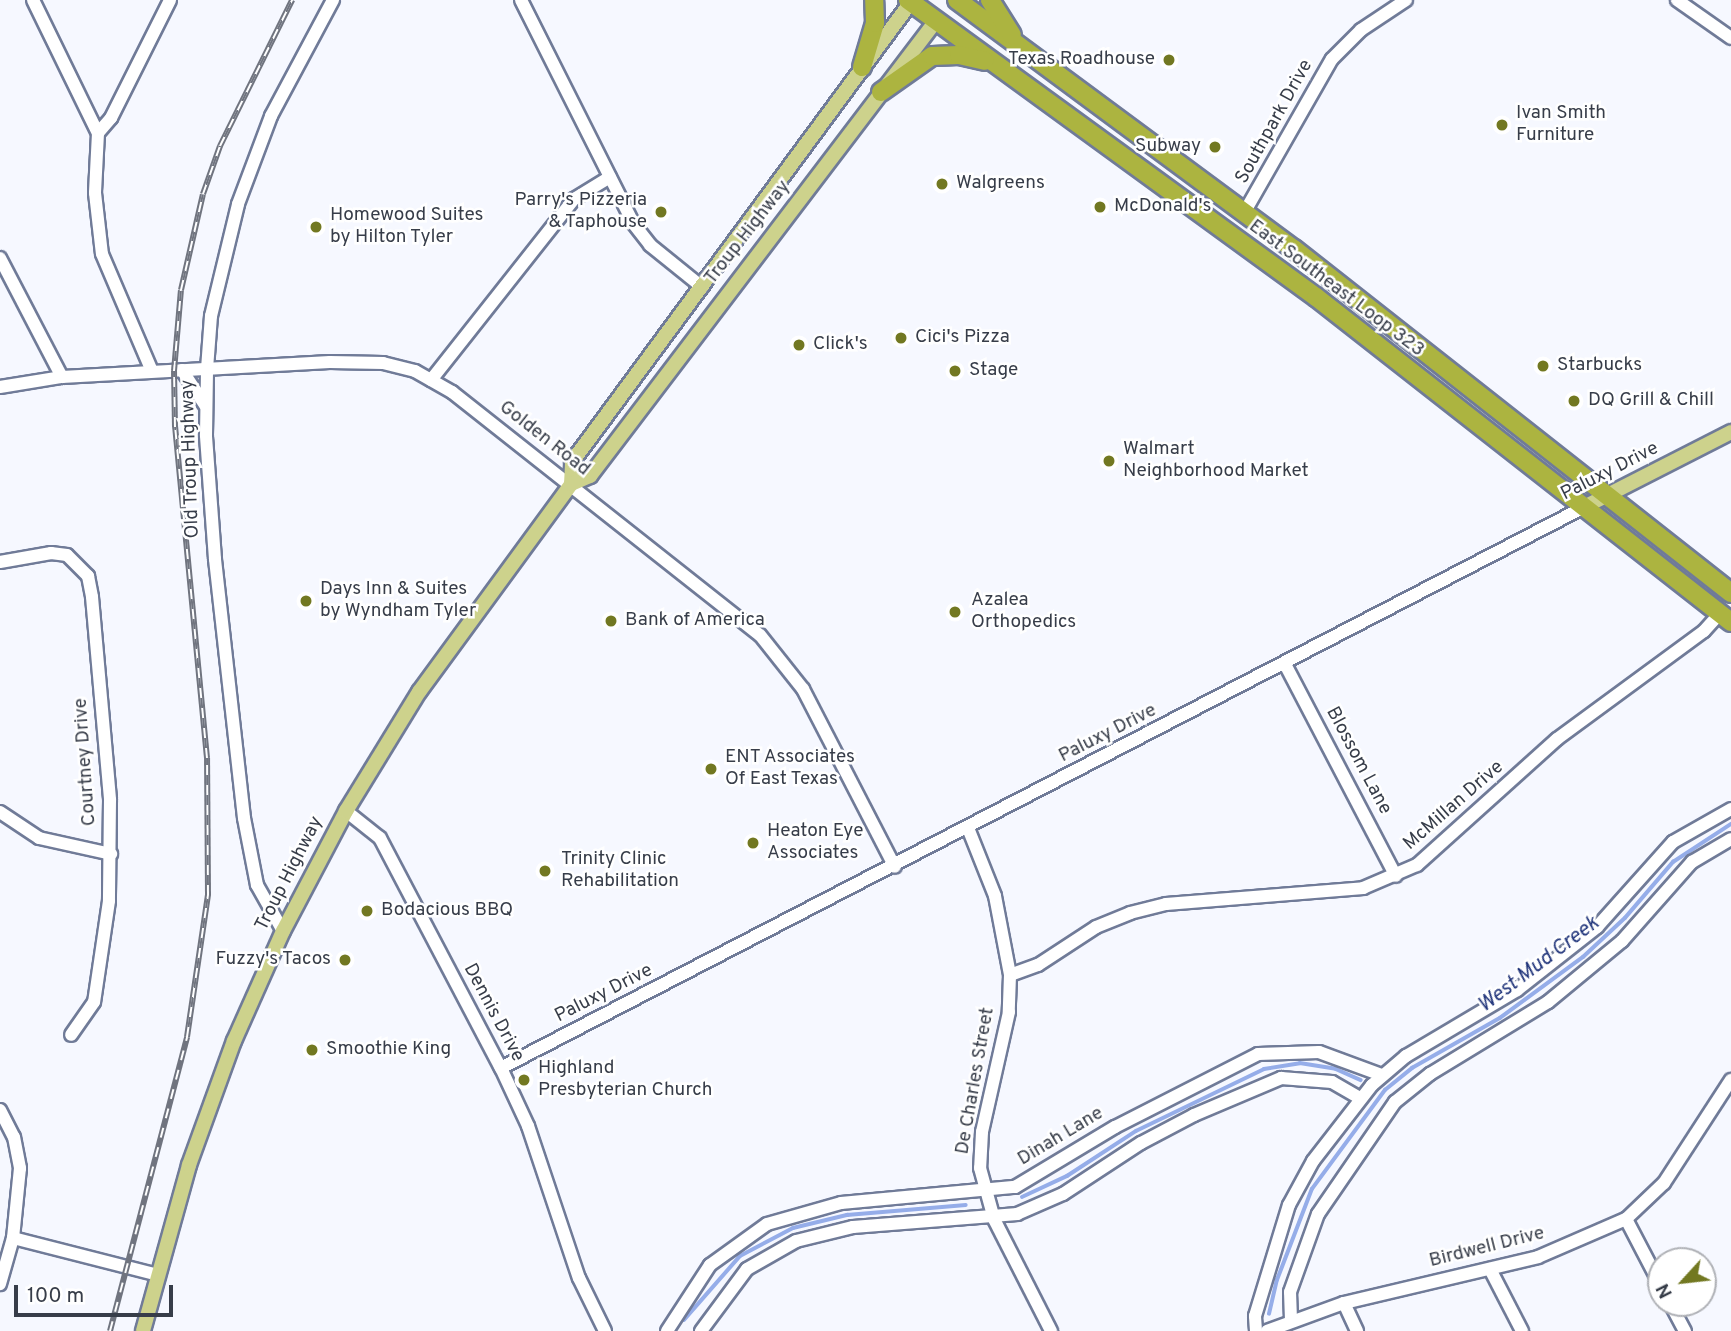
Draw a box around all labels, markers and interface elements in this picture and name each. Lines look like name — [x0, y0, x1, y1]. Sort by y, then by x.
place label: Texas Roadhouse — [1008, 49, 1155, 71]
marker: Texas Roadhouse — [1161, 52, 1177, 68]
street label: Southpark Drive — [1232, 56, 1318, 188]
place label: Ivan Smith Furniture — [1516, 103, 1606, 147]
marker: Ivan Smith Furniture — [1494, 117, 1510, 133]
place label: Subway — [1135, 136, 1201, 158]
marker: Subway — [1207, 139, 1223, 155]
place label: Walgreens — [956, 173, 1045, 195]
street label: Troup Highway — [700, 176, 796, 290]
marker: Walgreens — [934, 176, 950, 192]
place label: Parry's Pizzeria & Taphouse — [514, 190, 647, 234]
place label: McDonald's — [1114, 196, 1212, 218]
marker: McDonald's — [1092, 199, 1108, 215]
marker: Parry's Pizzeria & Taphouse — [653, 204, 669, 220]
place label: Homewood Suites by Hilton Tyler — [330, 205, 483, 249]
street label: East Southeast Loop 323 — [1244, 216, 1428, 362]
marker: Homewood Suites by Hilton Tyler — [308, 219, 324, 235]
place label: Cici's Pizza — [915, 327, 1010, 349]
marker: Cici's Pizza — [893, 330, 909, 346]
place label: Click's — [813, 334, 868, 356]
marker: Click's — [791, 337, 807, 353]
place label: Starbucks — [1557, 355, 1642, 377]
marker: Starbucks — [1535, 358, 1551, 374]
place label: Stage — [969, 360, 1018, 382]
marker: Stage — [947, 363, 963, 379]
street label: Old Troup Highway — [177, 379, 205, 539]
place label: DQ Grill & Chill — [1588, 390, 1714, 412]
marker: DQ Grill & Chill — [1566, 393, 1582, 409]
street label: Golden Road — [494, 396, 594, 482]
street label: Paluxy Drive — [1557, 438, 1663, 506]
place label: Walmart Neighborhood Market — [1123, 439, 1309, 483]
marker: Walmart Neighborhood Market — [1101, 453, 1117, 469]
place label: Days Inn & Suites by Wyndham Tyler — [320, 579, 478, 623]
place label: Azalea Orthopedics — [971, 590, 1076, 634]
marker: Days Inn & Suites by Wyndham Tyler — [298, 593, 314, 609]
marker: Azalea Orthopedics — [945, 602, 965, 622]
place label: Bank of America — [625, 610, 765, 632]
marker: Bank of America — [603, 613, 619, 629]
street label: Courtney Drive — [70, 697, 102, 827]
street label: Paluxy Drive — [1055, 700, 1161, 768]
street label: Blossom Lane — [1320, 703, 1396, 819]
place label: ENT Associates Of East Texas — [725, 747, 856, 791]
street label: McMillan Drive — [1399, 756, 1509, 856]
marker: ENT Associates Of East Texas — [703, 761, 719, 777]
street label: Troup Highway — [251, 813, 329, 935]
place label: Heaton Eye Associates — [767, 821, 863, 865]
marker: Heaton Eye Associates — [745, 835, 761, 851]
place label: Trinity Clinic Rehabilitation — [561, 849, 679, 893]
marker: Trinity Clinic Rehabilitation — [535, 861, 555, 881]
place label: Bodacious BBQ — [381, 900, 513, 922]
marker: Bodacious BBQ — [359, 903, 375, 919]
water label: West Mud Creek — [1473, 911, 1605, 1019]
place label: Fuzzy's Tacos — [215, 949, 331, 971]
marker: Fuzzy's Tacos — [337, 952, 353, 968]
street label: Dennis Drive — [458, 960, 528, 1066]
street label: Paluxy Drive — [551, 960, 657, 1028]
street label: De Charles Street — [952, 1006, 1000, 1156]
place label: Smoothie King — [326, 1039, 451, 1061]
marker: Smoothie King — [304, 1042, 320, 1058]
place label: Highland Presbyterian Church — [538, 1058, 713, 1102]
marker: Highland Presbyterian Church — [516, 1072, 532, 1088]
street label: Dinah Lane — [1014, 1103, 1108, 1171]
street label: Birdwell Drive — [1427, 1223, 1547, 1273]
north arrow — [1647, 1247, 1717, 1317]
scale bar — [18, 1272, 177, 1316]
text: N — [1651, 1279, 1679, 1302]
text: 100 m — [27, 1283, 84, 1310]

